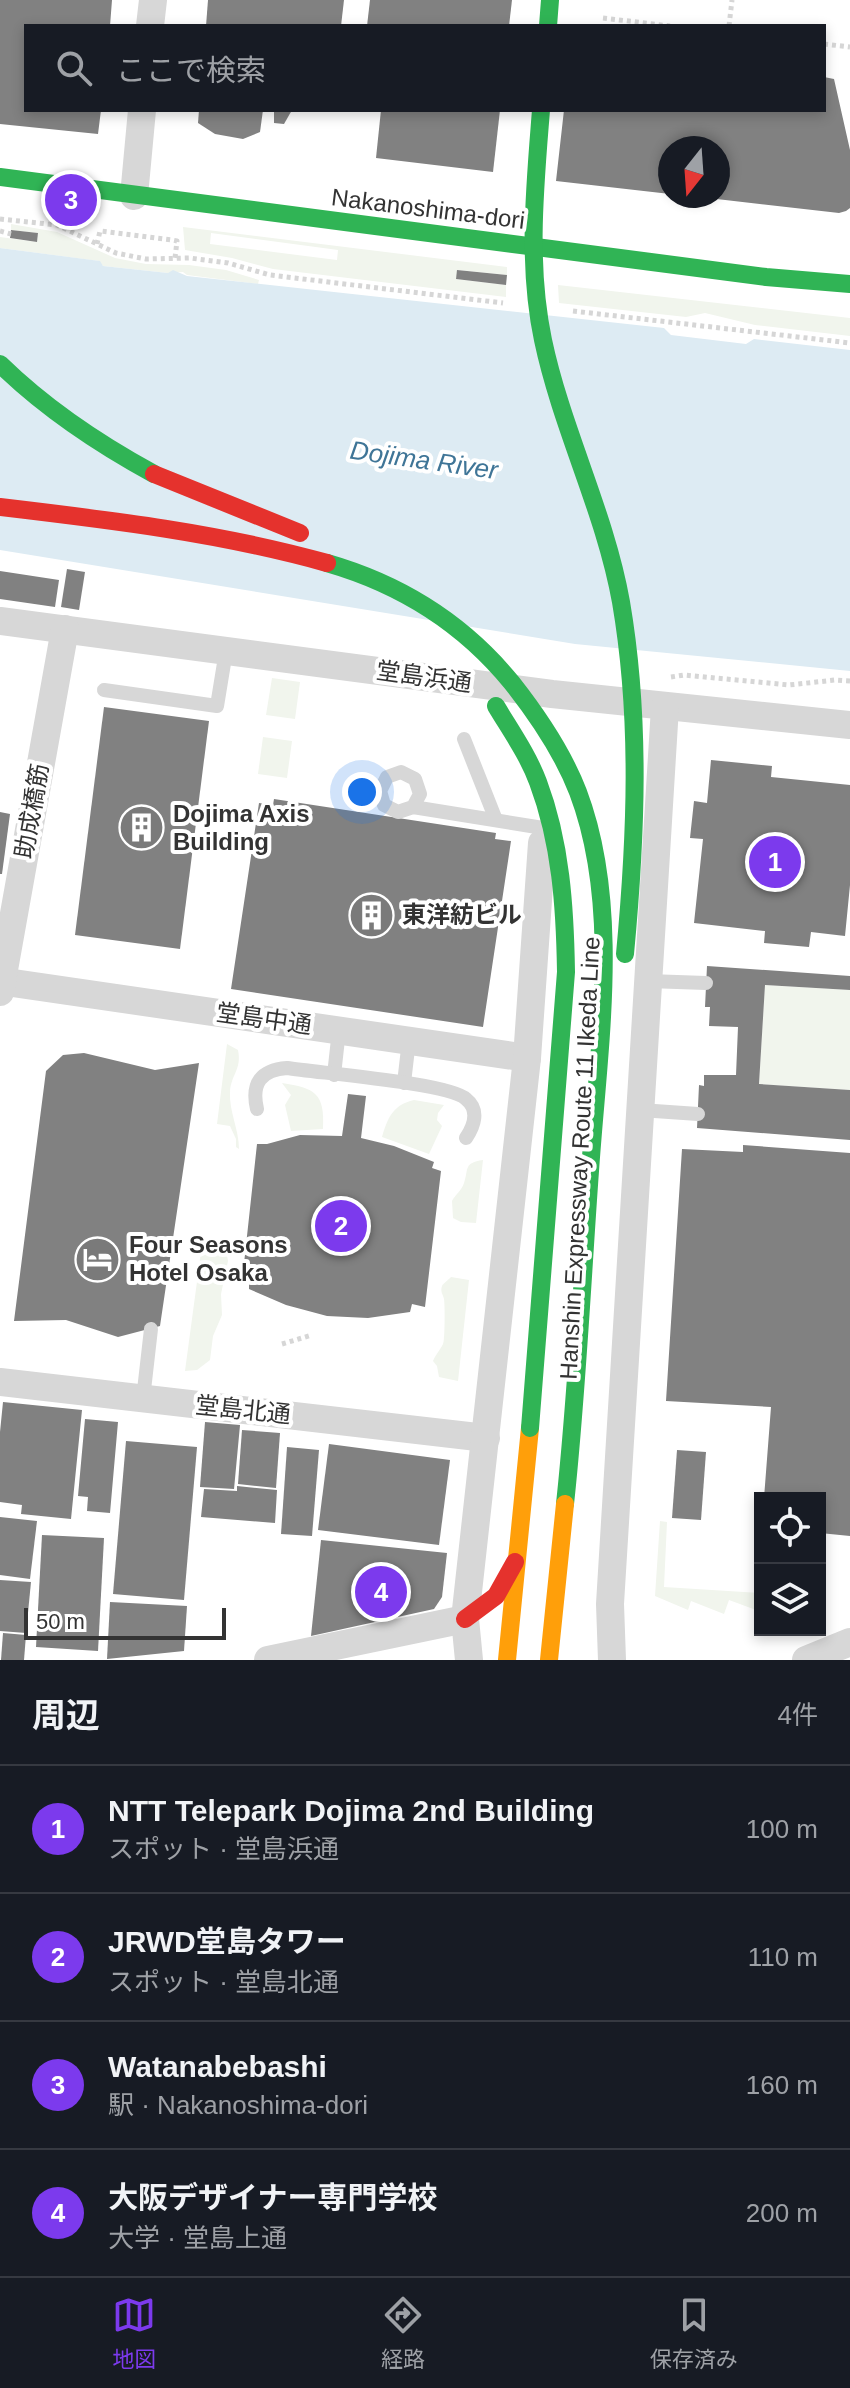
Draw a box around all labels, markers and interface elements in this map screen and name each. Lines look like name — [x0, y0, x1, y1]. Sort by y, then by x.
search box — [24, 24, 826, 112]
icon: search — [52, 46, 96, 90]
text: ここで検索 — [116, 54, 266, 87]
north arrow — [658, 136, 730, 208]
pin: 3 — [45, 170, 97, 230]
street label: Nakanoshima-dori — [330, 183, 526, 234]
water label: Dojima River — [348, 435, 501, 485]
street label: 堂島浜通 — [375, 656, 473, 697]
street label: 助成橋筋 — [10, 761, 53, 861]
your location — [342, 772, 382, 812]
place label: Dojima Axis Building — [173, 800, 310, 855]
building icon: Dojima Axis Building — [118, 804, 166, 852]
pin: 1 — [749, 832, 801, 892]
building icon: 東洋紡ビル — [347, 891, 395, 939]
place label: 東洋紡ビル — [402, 901, 522, 928]
street label: Hanshin Expressway Route 11 Ikeda Line — [554, 936, 605, 1380]
street label: 堂島中通 — [215, 998, 313, 1039]
pin: 2 — [315, 1196, 367, 1256]
place label: Four Seasons Hotel Osaka — [129, 1231, 288, 1286]
hotel icon: Four Seasons Hotel Osaka — [74, 1235, 122, 1283]
street label: 堂島北通 — [194, 1391, 292, 1428]
map controls — [754, 1492, 826, 1636]
button: locate — [754, 1492, 826, 1564]
pin: 4 — [355, 1562, 407, 1622]
button: layers — [754, 1564, 826, 1636]
scale bar — [24, 1604, 226, 1640]
text: 50 m — [36, 1609, 85, 1634]
text: 周辺 — [32, 1696, 100, 1734]
text: 4件 — [778, 1700, 818, 1730]
text: NTT Telepark Dojima 2nd Building — [108, 1794, 594, 1827]
text: 1 — [51, 1814, 65, 1844]
text: 100 m — [746, 1814, 818, 1844]
text: スポット · 堂島浜通 — [108, 1834, 339, 1864]
text: JRWD堂島タワー — [108, 1925, 346, 1958]
text: 2 — [51, 1942, 65, 1972]
text: 110 m — [748, 1942, 818, 1972]
text: スポット · 堂島北通 — [108, 1967, 339, 1997]
text: Watanabebashi — [108, 2050, 327, 2083]
text: 3 — [51, 2070, 65, 2100]
text: 160 m — [746, 2070, 818, 2100]
text: 駅 · Nakanoshima-dori — [108, 2090, 368, 2120]
text: 大阪デザイナー専門学校 — [108, 2181, 437, 2214]
text: 4 — [51, 2198, 65, 2228]
text: 200 m — [746, 2198, 818, 2228]
text: 大学 · 堂島上通 — [108, 2223, 287, 2253]
tab: 地図 — [112, 2293, 156, 2373]
tab: 経路 — [381, 2293, 425, 2373]
tab: 保存済み — [650, 2293, 738, 2373]

